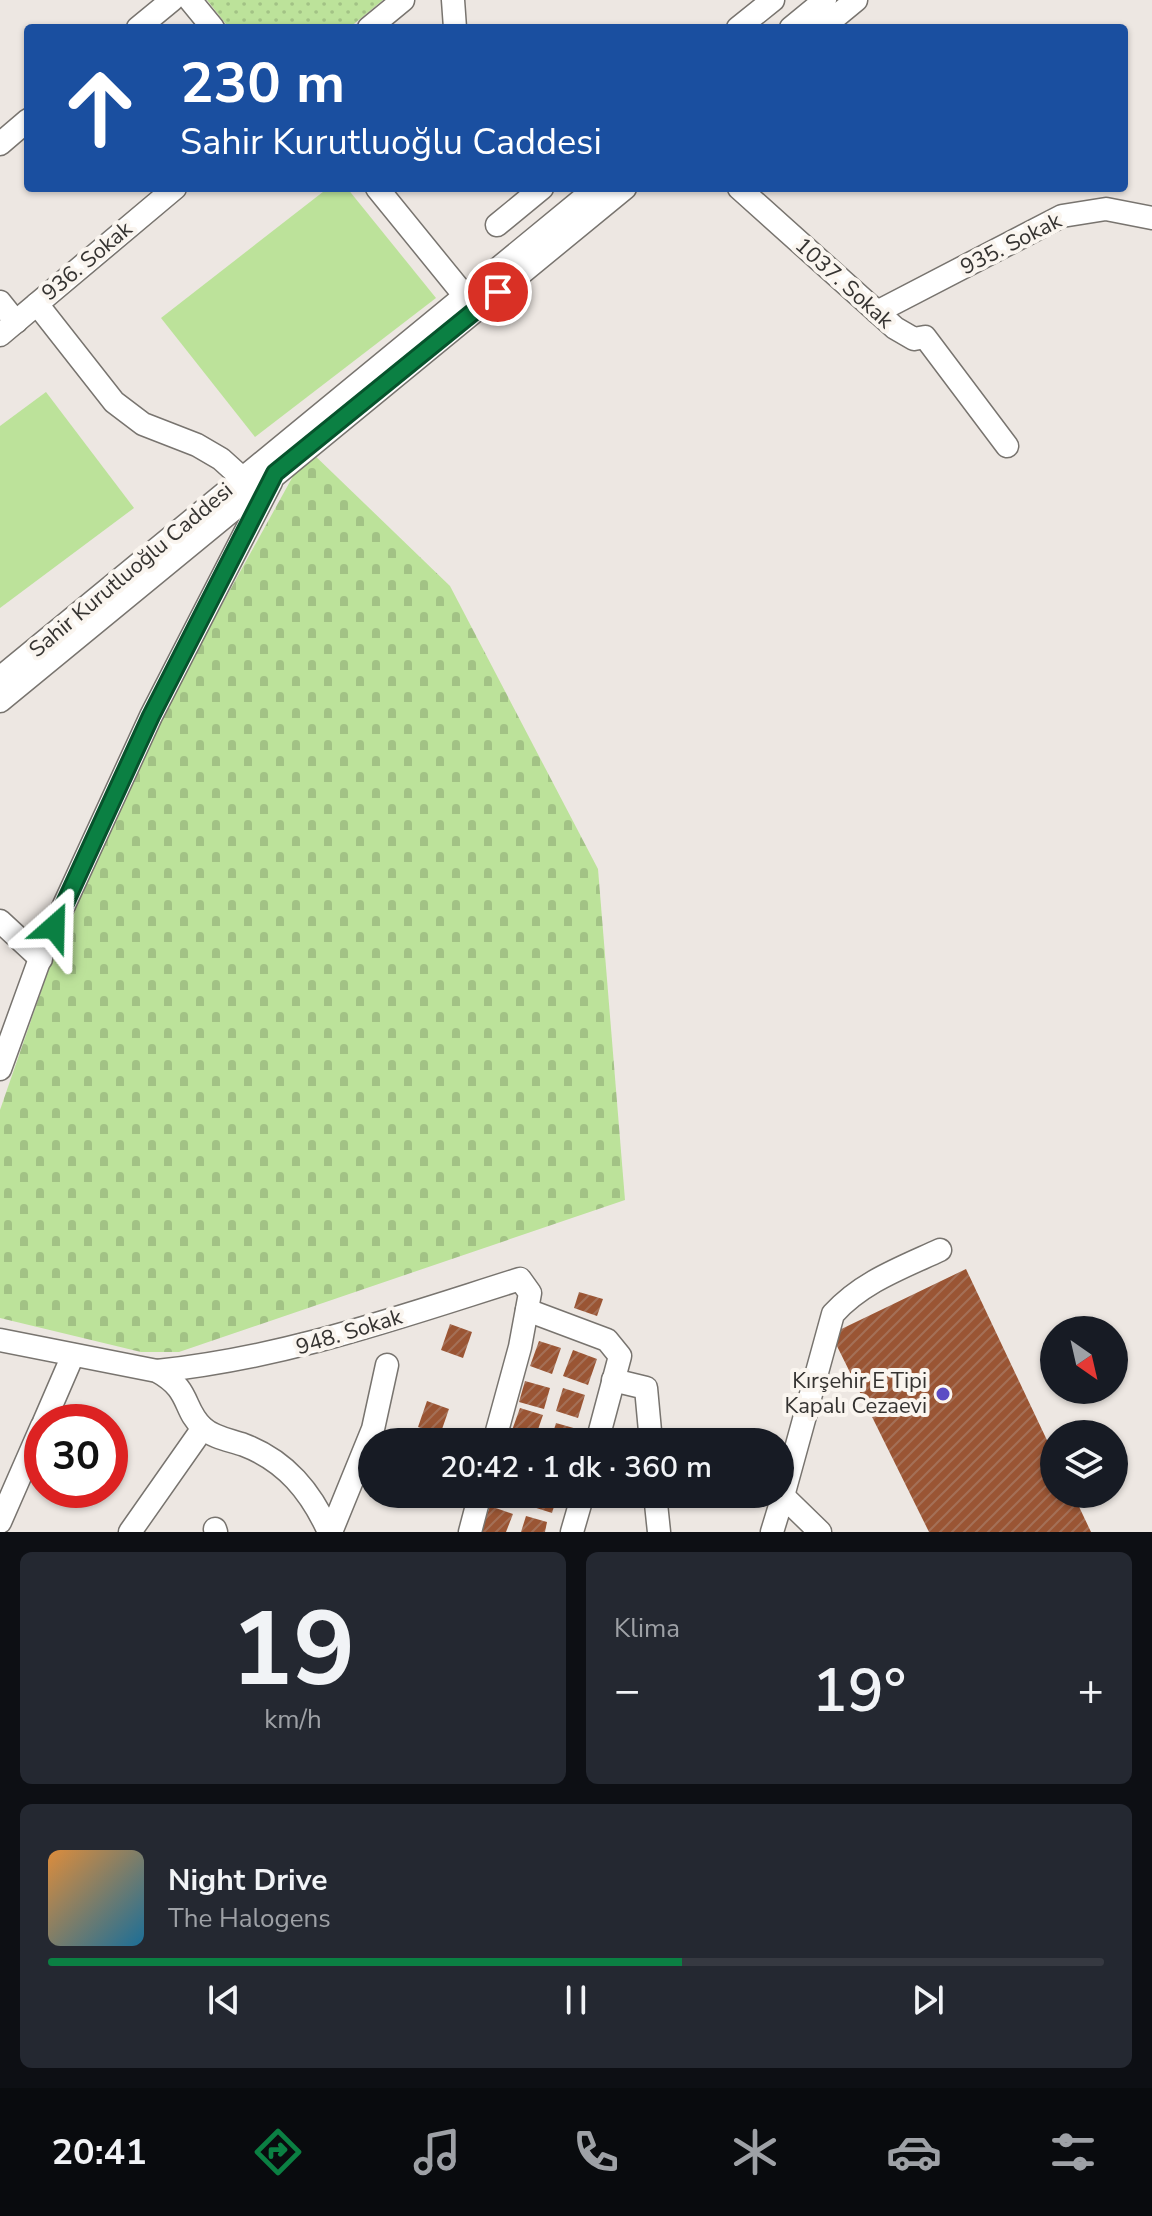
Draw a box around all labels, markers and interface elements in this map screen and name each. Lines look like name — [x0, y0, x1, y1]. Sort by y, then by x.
text: 230 m — [180, 45, 345, 122]
icon: ahead — [48, 56, 152, 160]
text: Sahir Kurutluoğlu Caddesi — [180, 118, 602, 167]
street label: 935. Sokak — [955, 205, 1068, 282]
street label: 936. Sokak — [35, 214, 139, 308]
street label: 1037. Sokak — [788, 231, 900, 336]
pin — [464, 258, 532, 326]
icon: arrive — [476, 270, 520, 314]
street label: Sahir Kurutluoğlu Caddesi — [23, 476, 239, 664]
position arrow — [12, 885, 96, 969]
street label: 948. Sokak — [292, 1301, 407, 1362]
north arrow — [1040, 1316, 1128, 1404]
map controls — [1040, 1316, 1128, 1508]
place label: Kırşehir E Tipi Kapalı Cezaevi — [784, 1366, 927, 1421]
marker: Kırşehir E Tipi Kapalı Cezaevi — [934, 1385, 952, 1403]
speed limit sign: 30 — [24, 1404, 128, 1508]
button: layers — [1040, 1420, 1128, 1508]
text: 20:42 · 1 dk · 360 m — [440, 1447, 712, 1488]
text: 19 — [231, 1579, 355, 1721]
text: Klima — [614, 1611, 680, 1646]
text: 19° — [812, 1650, 906, 1732]
text: − — [614, 1661, 640, 1721]
text: + — [1078, 1661, 1104, 1721]
text: km/h — [264, 1702, 322, 1737]
text: Night Drive — [168, 1860, 327, 1901]
text: The Halogens — [168, 1901, 331, 1936]
icon: previous — [202, 1978, 246, 2022]
icon: pause — [554, 1978, 598, 2022]
icon: next — [906, 1978, 950, 2022]
icon: directions — [250, 2124, 306, 2180]
icon: music — [409, 2124, 465, 2180]
icon: phone — [568, 2124, 624, 2180]
icon: climate — [727, 2124, 783, 2180]
icon: car — [886, 2124, 942, 2180]
icon: filters — [1045, 2124, 1101, 2180]
text: 20:41 — [51, 2128, 147, 2177]

